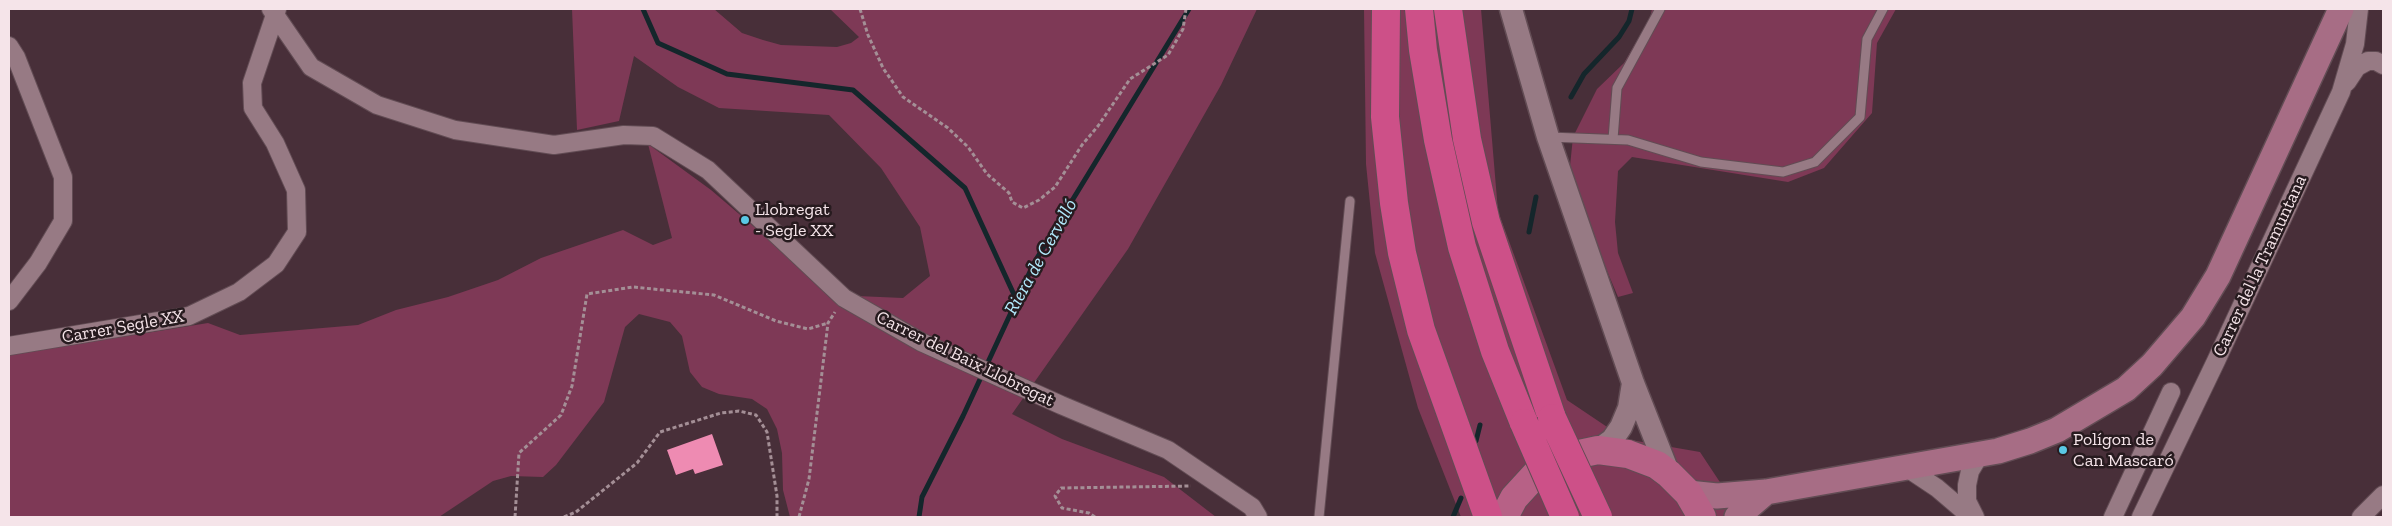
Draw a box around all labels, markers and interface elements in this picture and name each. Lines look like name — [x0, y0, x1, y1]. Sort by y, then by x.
street label: Carrer del la Tramuntana — [2208, 172, 2312, 360]
water label: Riera de Cervelló — [1000, 195, 1082, 319]
place label: Llobregat - Segle XX — [755, 199, 833, 242]
marker: Llobregat - Segle XX — [739, 214, 751, 226]
street label: Carrer Segle XX — [60, 306, 186, 348]
street label: Carrer del Baix Llobregat — [872, 306, 1058, 412]
place label: Polígon de Can Mascaró — [2073, 429, 2174, 472]
marker: Polígon de Can Mascaró — [2057, 444, 2069, 456]

